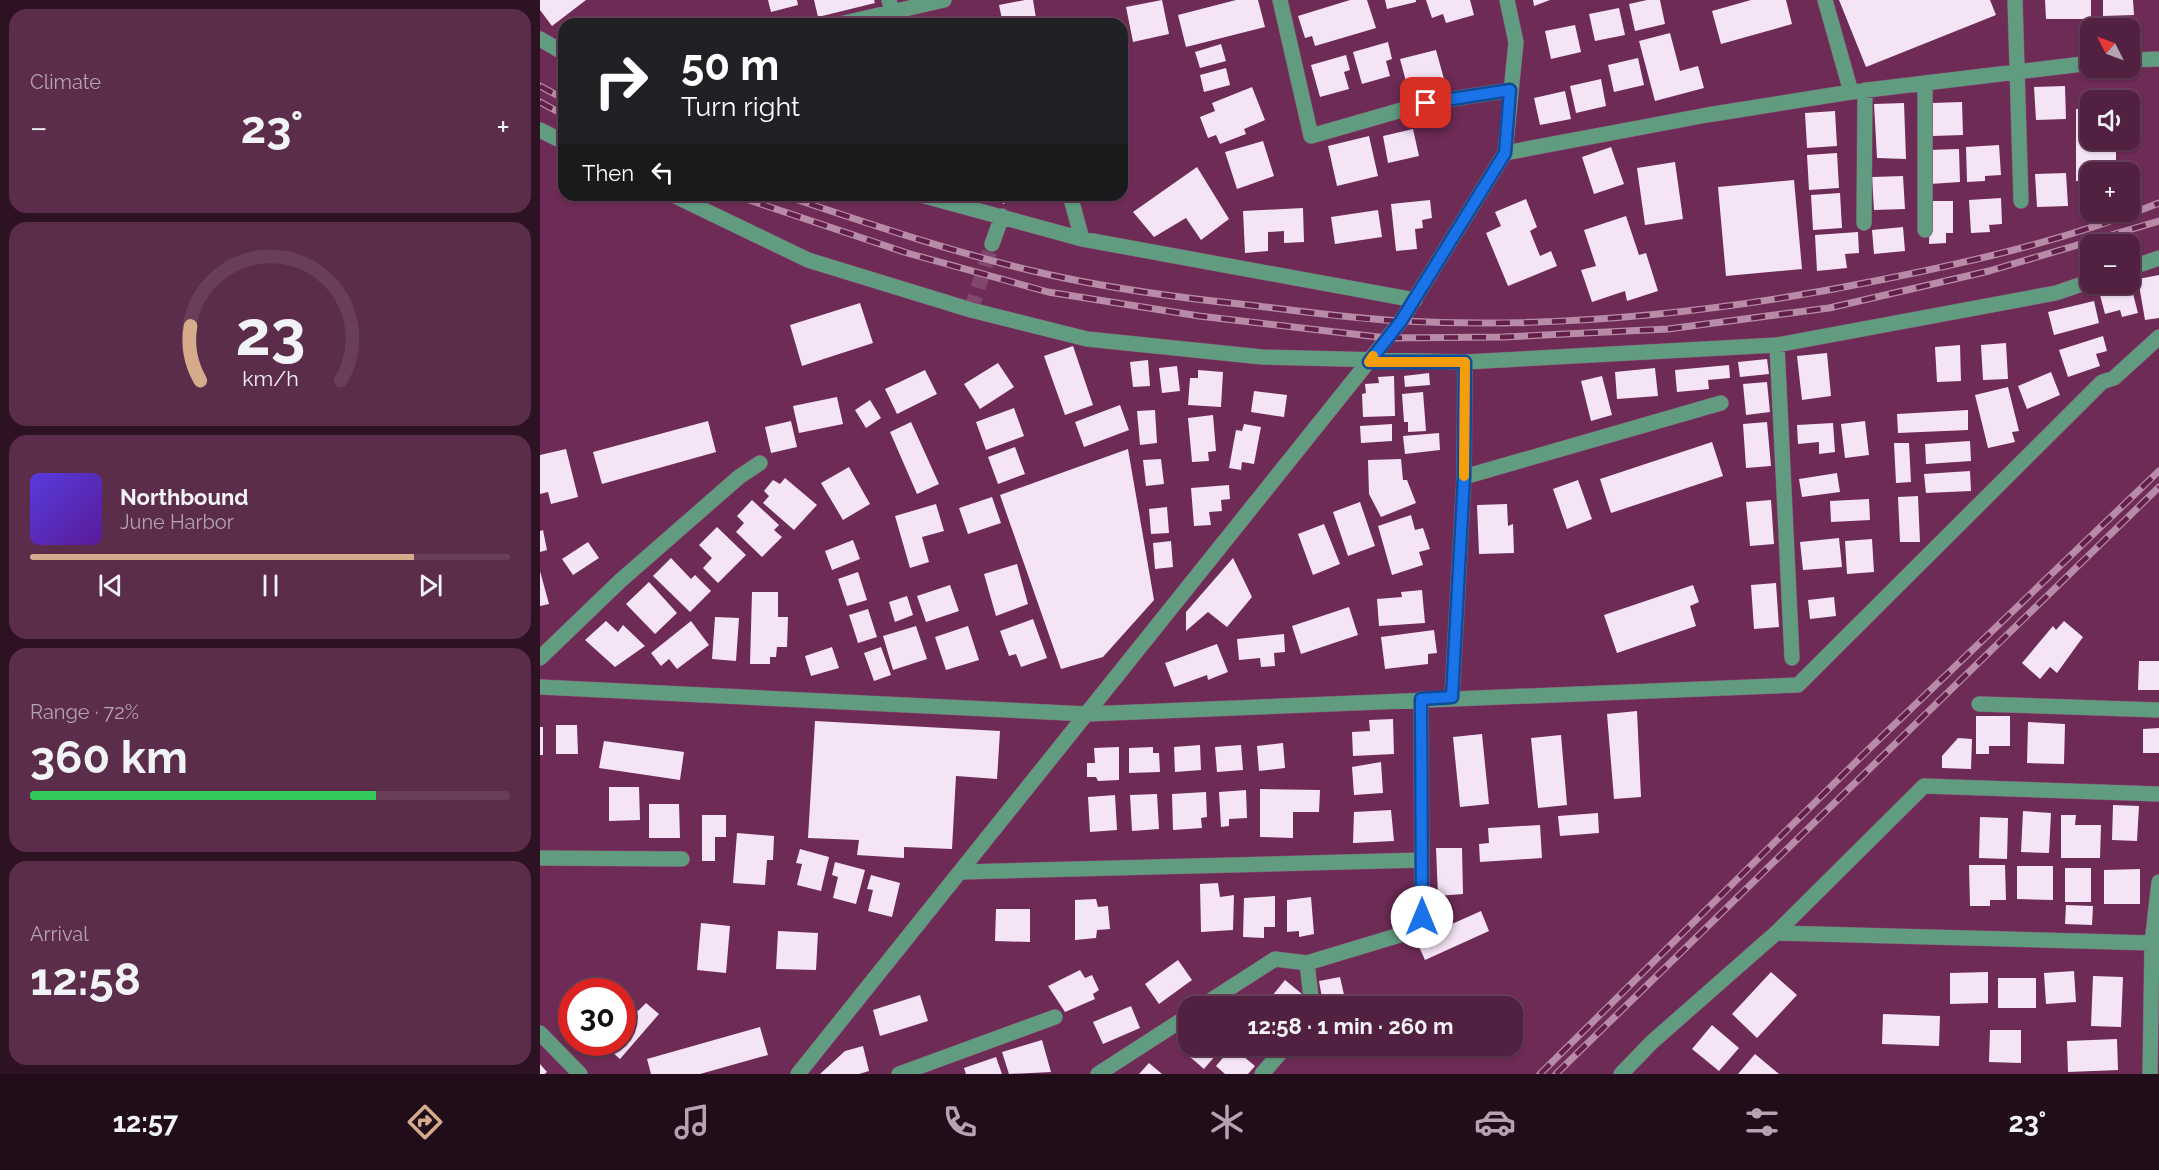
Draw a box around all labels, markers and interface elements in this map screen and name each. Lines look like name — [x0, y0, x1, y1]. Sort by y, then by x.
north arrow — [2080, 18, 2140, 78]
map controls — [2080, 18, 2140, 294]
text: 50 m — [681, 41, 779, 90]
icon: right — [582, 42, 660, 120]
text: Climate — [30, 70, 101, 94]
pin — [1400, 77, 1451, 128]
icon: arrive — [1409, 86, 1442, 119]
button: sound — [2080, 90, 2140, 150]
text: Turn right — [681, 91, 800, 122]
text: 23° — [241, 101, 303, 154]
text: − — [30, 108, 48, 147]
text: + — [496, 108, 510, 147]
icon: left — [646, 156, 679, 189]
text: Then — [582, 160, 634, 186]
button: + — [2080, 162, 2140, 222]
button: − — [2080, 234, 2140, 294]
text: 23 — [235, 296, 305, 370]
text: km/h — [242, 366, 298, 391]
text: Northbound — [120, 484, 249, 510]
text: June Harbor — [120, 510, 234, 534]
icon: previous — [94, 569, 127, 602]
icon: pause — [254, 569, 287, 602]
icon: next — [414, 569, 447, 602]
text: Range · 72% — [30, 700, 139, 724]
text: 360 km — [30, 731, 188, 784]
position arrow — [1390, 885, 1454, 949]
text: Arrival — [30, 922, 89, 946]
text: 12:58 — [30, 953, 141, 1006]
speed limit sign: 30 — [558, 978, 636, 1056]
text: 12:58 · 1 min · 260 m — [1248, 1013, 1453, 1039]
icon: directions — [404, 1101, 446, 1143]
icon: music — [671, 1101, 713, 1143]
icon: phone — [939, 1101, 981, 1143]
icon: climate — [1206, 1101, 1248, 1143]
icon: car — [1474, 1101, 1516, 1143]
icon: filters — [1741, 1101, 1783, 1143]
text: 12:57 — [113, 1107, 178, 1138]
text: 23° — [2009, 1107, 2046, 1138]

